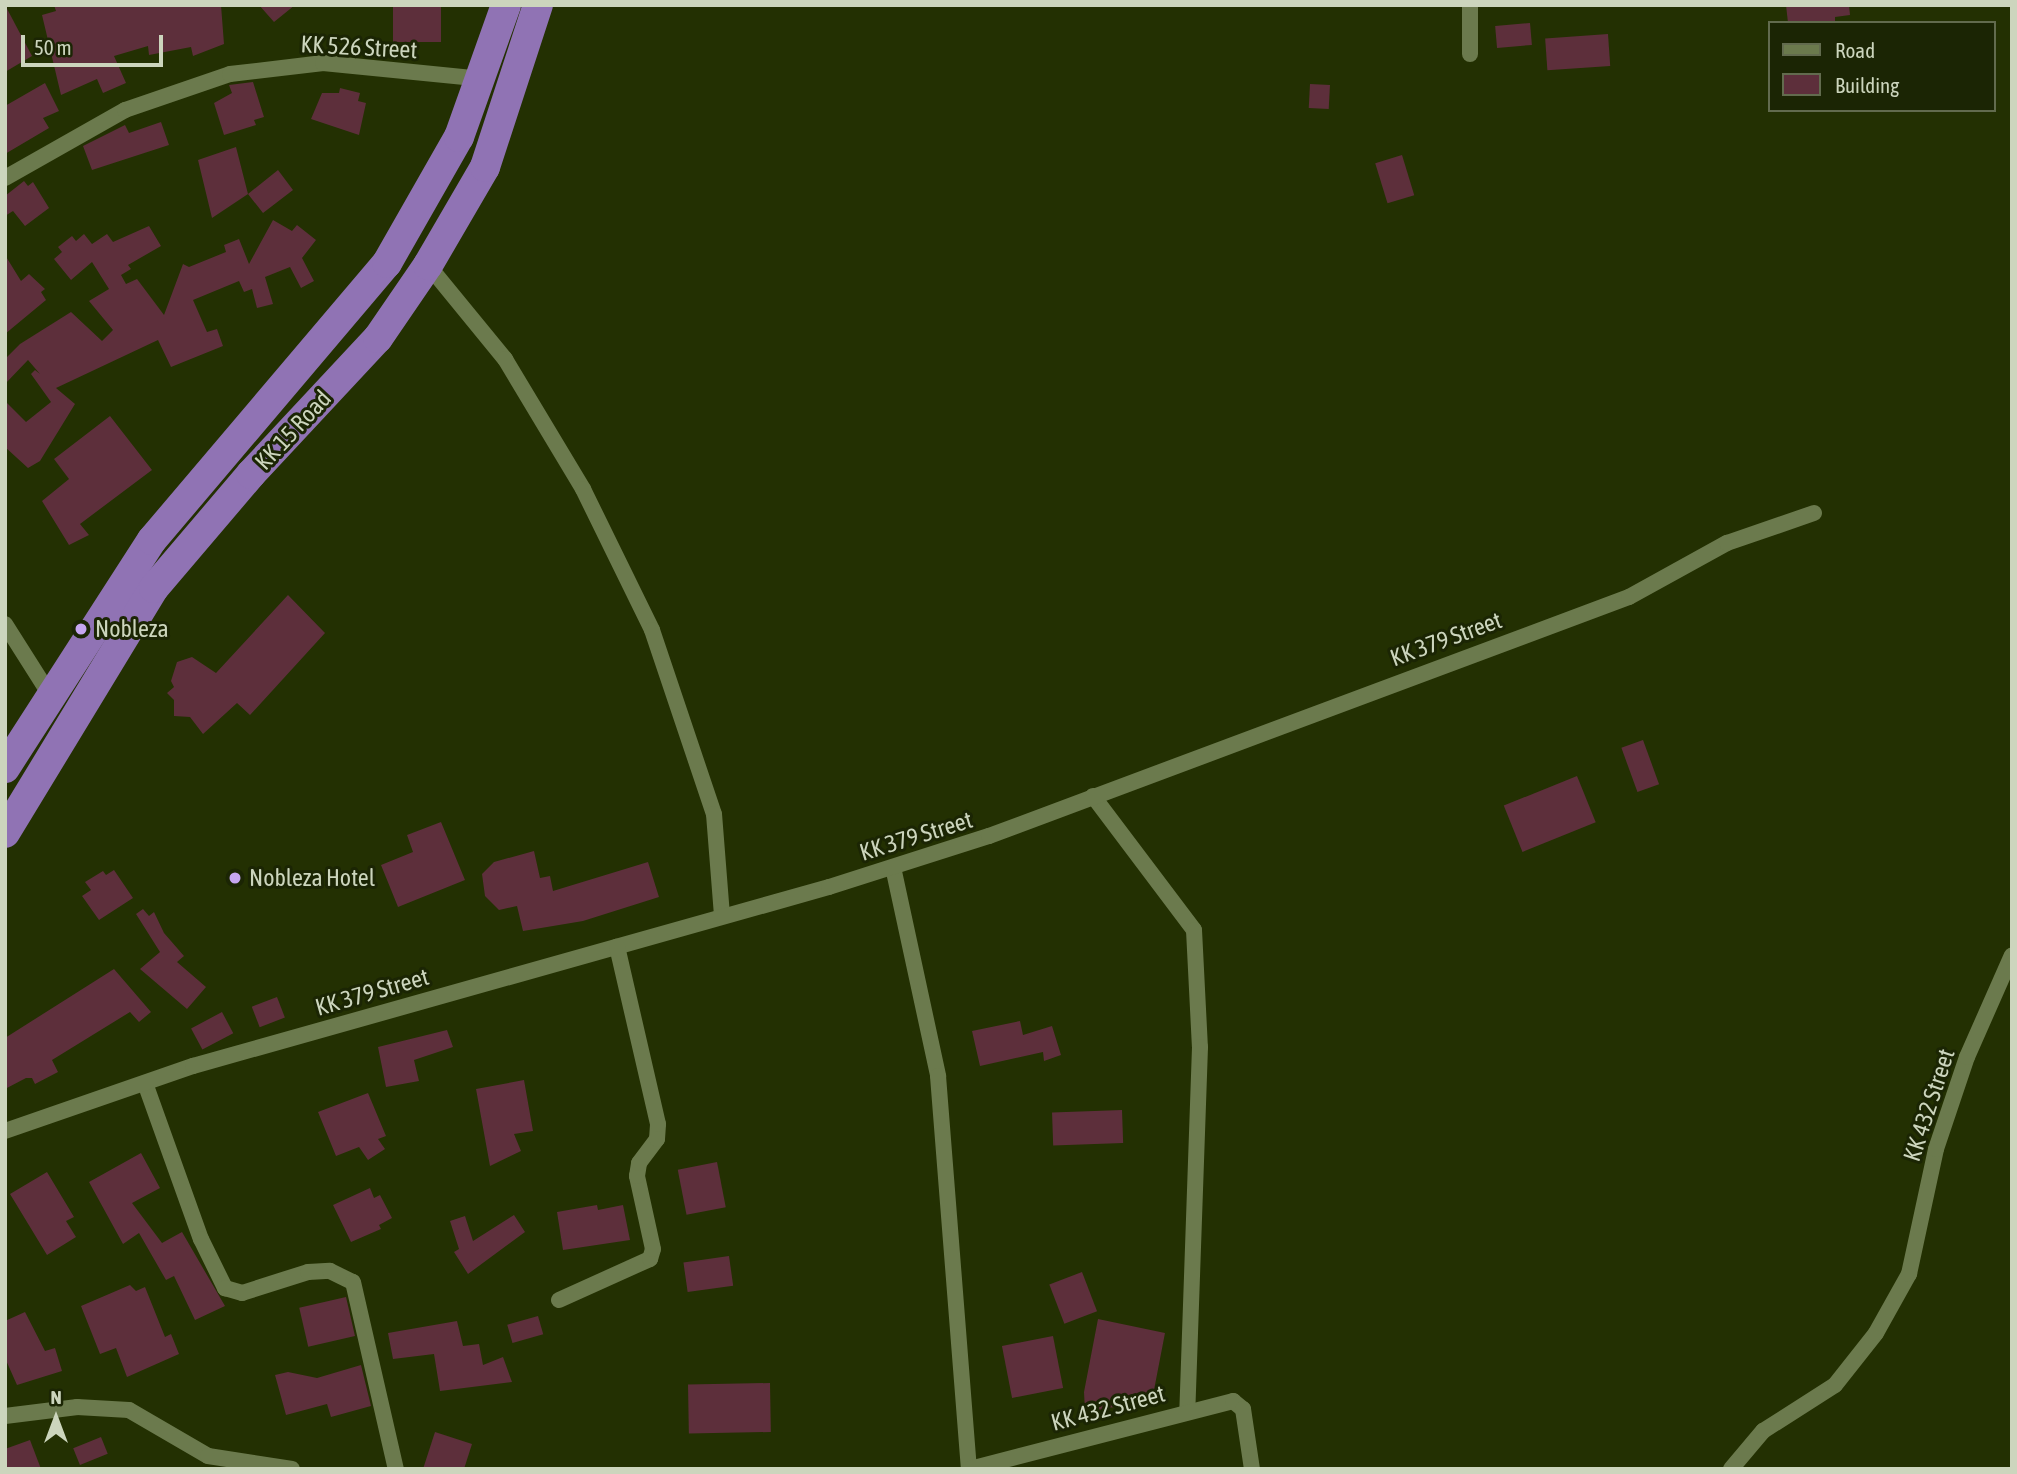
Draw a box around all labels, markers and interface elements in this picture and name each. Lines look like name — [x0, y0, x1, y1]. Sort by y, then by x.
scale bar — [24, 21, 166, 65]
legend — [1769, 21, 1996, 112]
street label: KK 526 Street — [300, 30, 418, 64]
text: 50 m — [34, 35, 72, 59]
text: Road — [1835, 38, 1875, 62]
text: Building — [1835, 73, 1899, 97]
street label: KK 15 Road — [249, 384, 337, 476]
street label: KK 379 Street — [1386, 606, 1506, 672]
place label: Nobleza — [95, 615, 169, 643]
marker: Nobleza — [73, 621, 89, 637]
street label: KK 379 Street — [856, 805, 976, 867]
place label: Nobleza Hotel — [249, 864, 375, 892]
marker: Nobleza Hotel — [227, 870, 243, 886]
street label: KK 379 Street — [312, 962, 432, 1022]
street label: KK 432 Street — [1897, 1045, 1961, 1165]
street label: KK 432 Street — [1048, 1379, 1168, 1437]
north arrow — [21, 1383, 91, 1453]
text: N — [50, 1386, 62, 1408]

